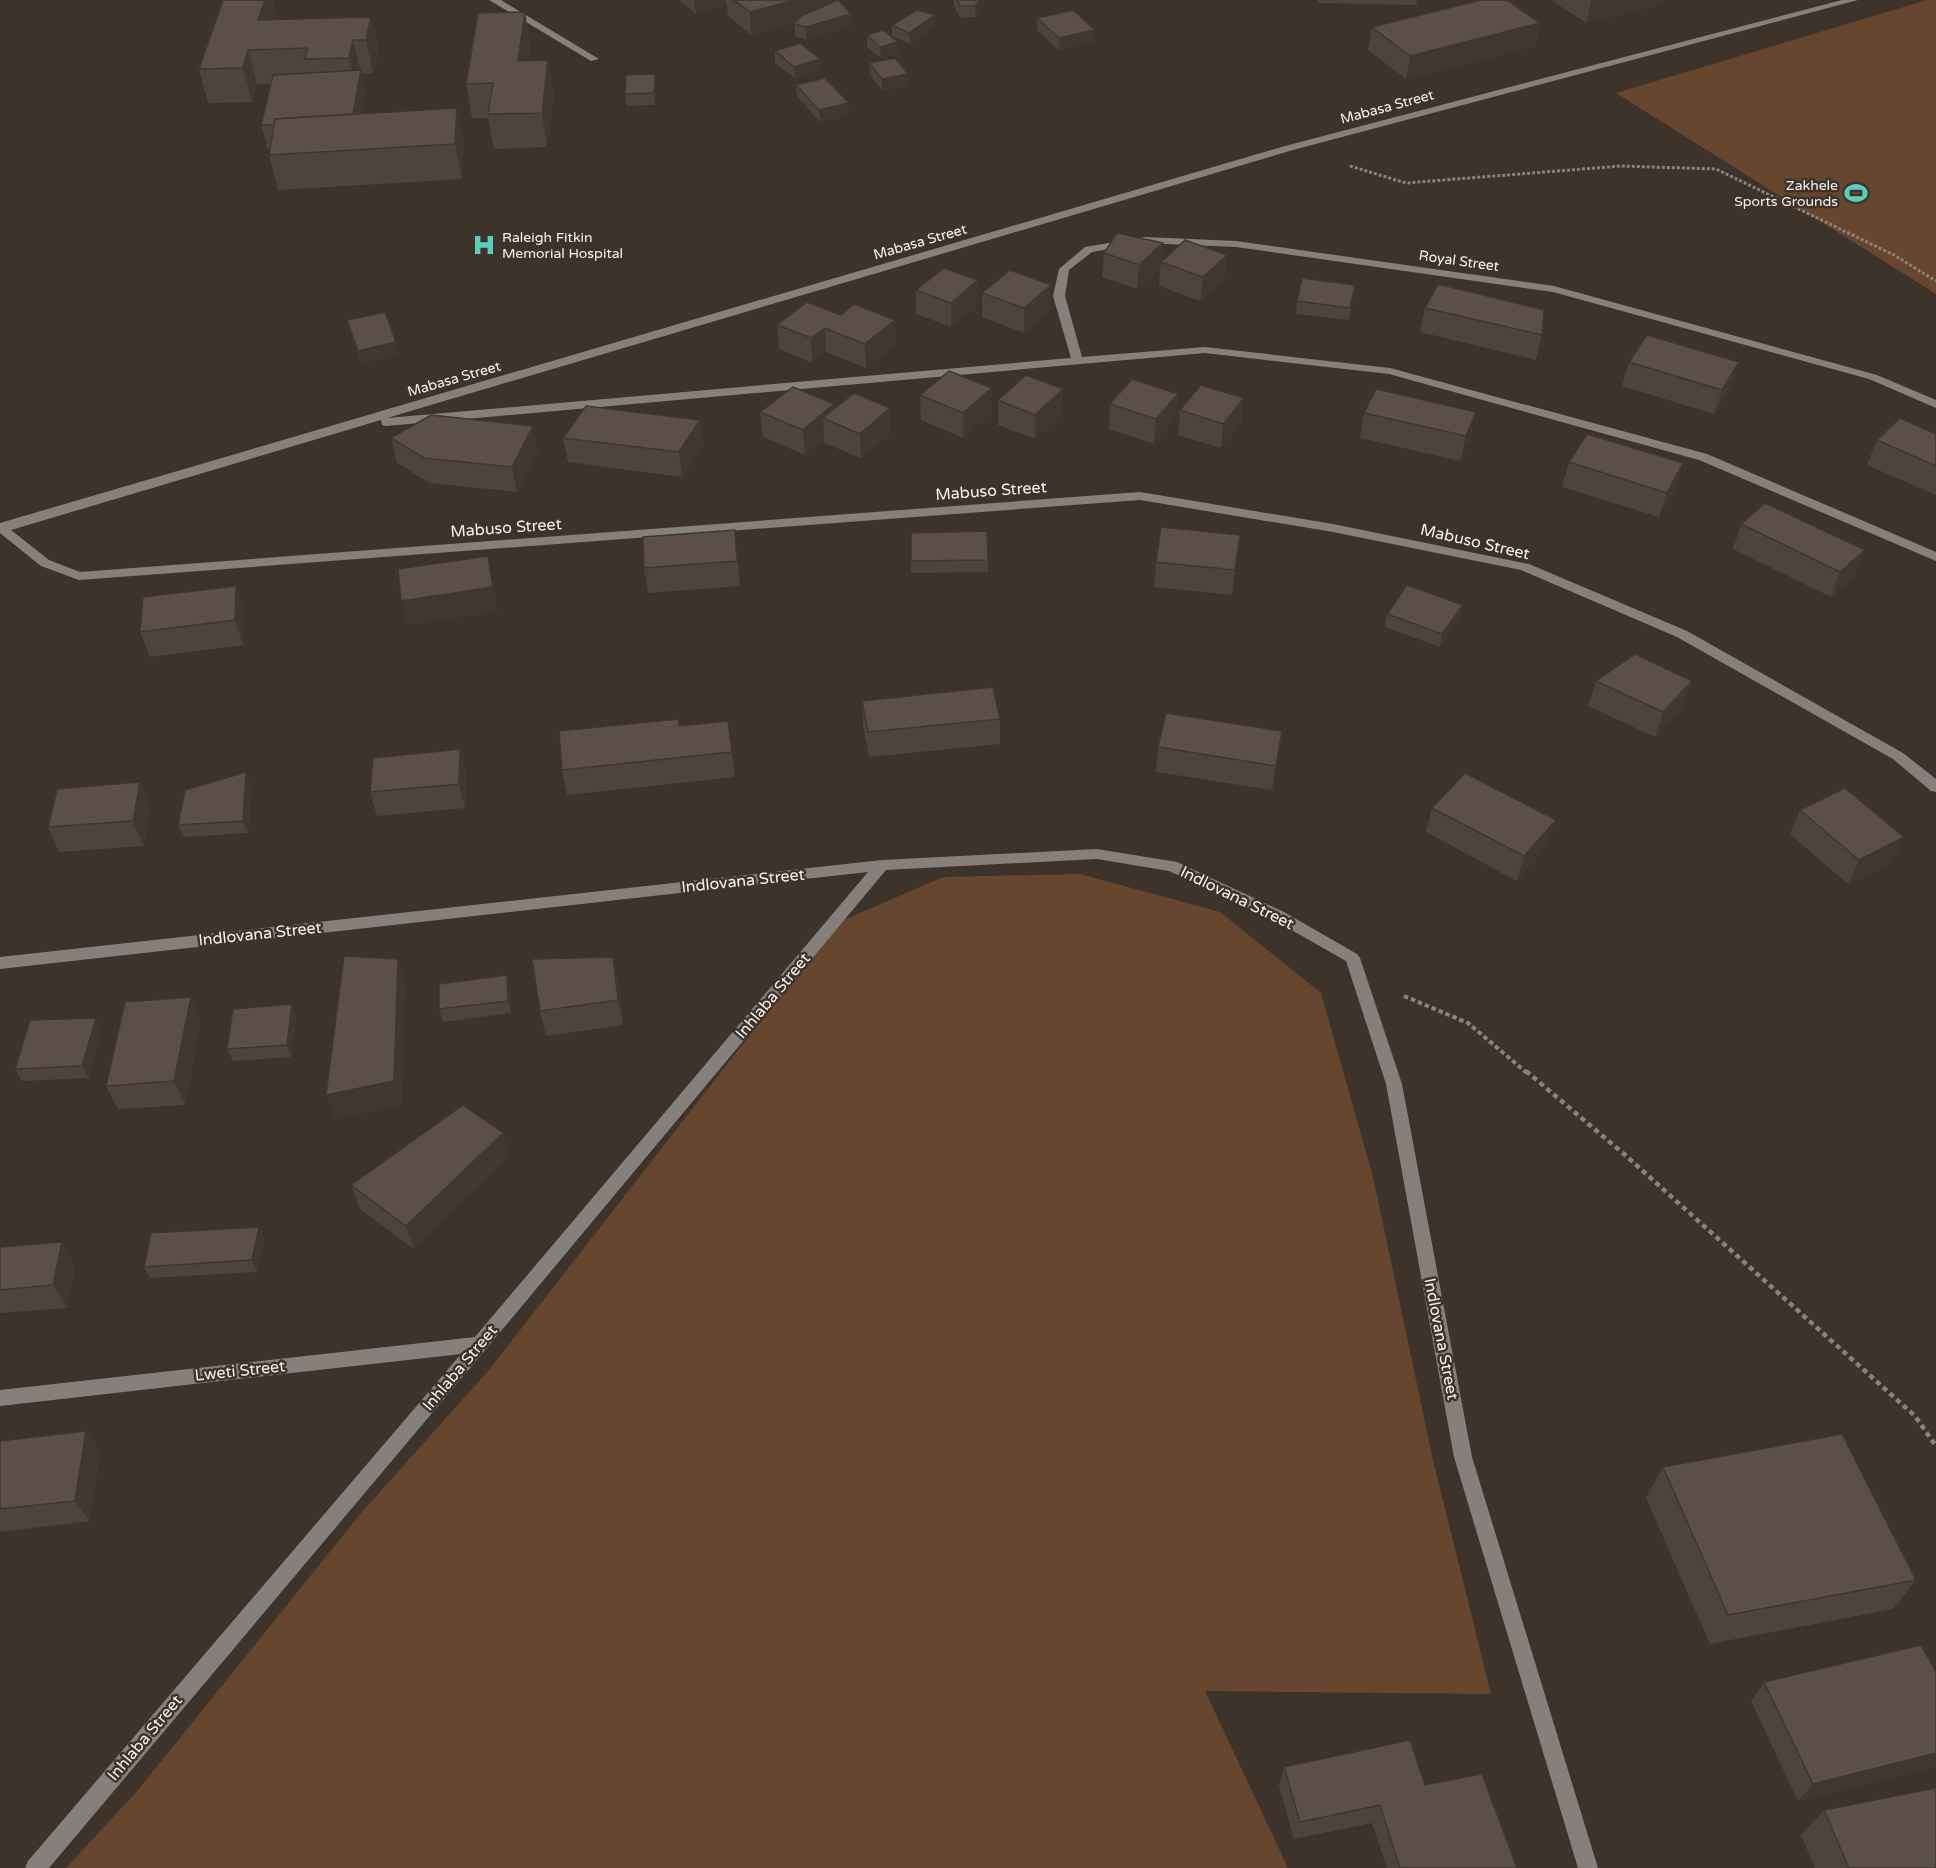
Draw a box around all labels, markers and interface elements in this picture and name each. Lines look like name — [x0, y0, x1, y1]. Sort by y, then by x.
street label: Mabasa Street — [1338, 86, 1436, 128]
place label: Zakhele Sports Grounds — [1734, 177, 1838, 210]
sports icon: Zakhele Sports Grounds — [1843, 180, 1869, 206]
street label: Mabasa Street — [871, 220, 969, 263]
place label: Raleigh Fitkin Memorial Hospital — [502, 229, 623, 262]
hospital icon: Raleigh Fitkin Memorial Hospital — [471, 232, 497, 258]
street label: Royal Street — [1418, 247, 1501, 275]
street label: Mabasa Street — [405, 357, 503, 400]
street label: Mabuso Street — [935, 477, 1047, 505]
street label: Mabuso Street — [450, 514, 562, 542]
street label: Mabuso Street — [1418, 520, 1532, 564]
street label: Indlovana Street — [1177, 862, 1297, 934]
street label: Indlovana Street — [680, 865, 806, 897]
street label: Indlovana Street — [197, 918, 323, 950]
street label: Inhlaba Street — [731, 949, 815, 1043]
street label: Indlovana Street — [1419, 1276, 1463, 1402]
street label: Inhlaba Street — [418, 1321, 502, 1415]
street label: Lweti Street — [194, 1356, 286, 1386]
street label: Inhlaba Street — [103, 1691, 187, 1785]

